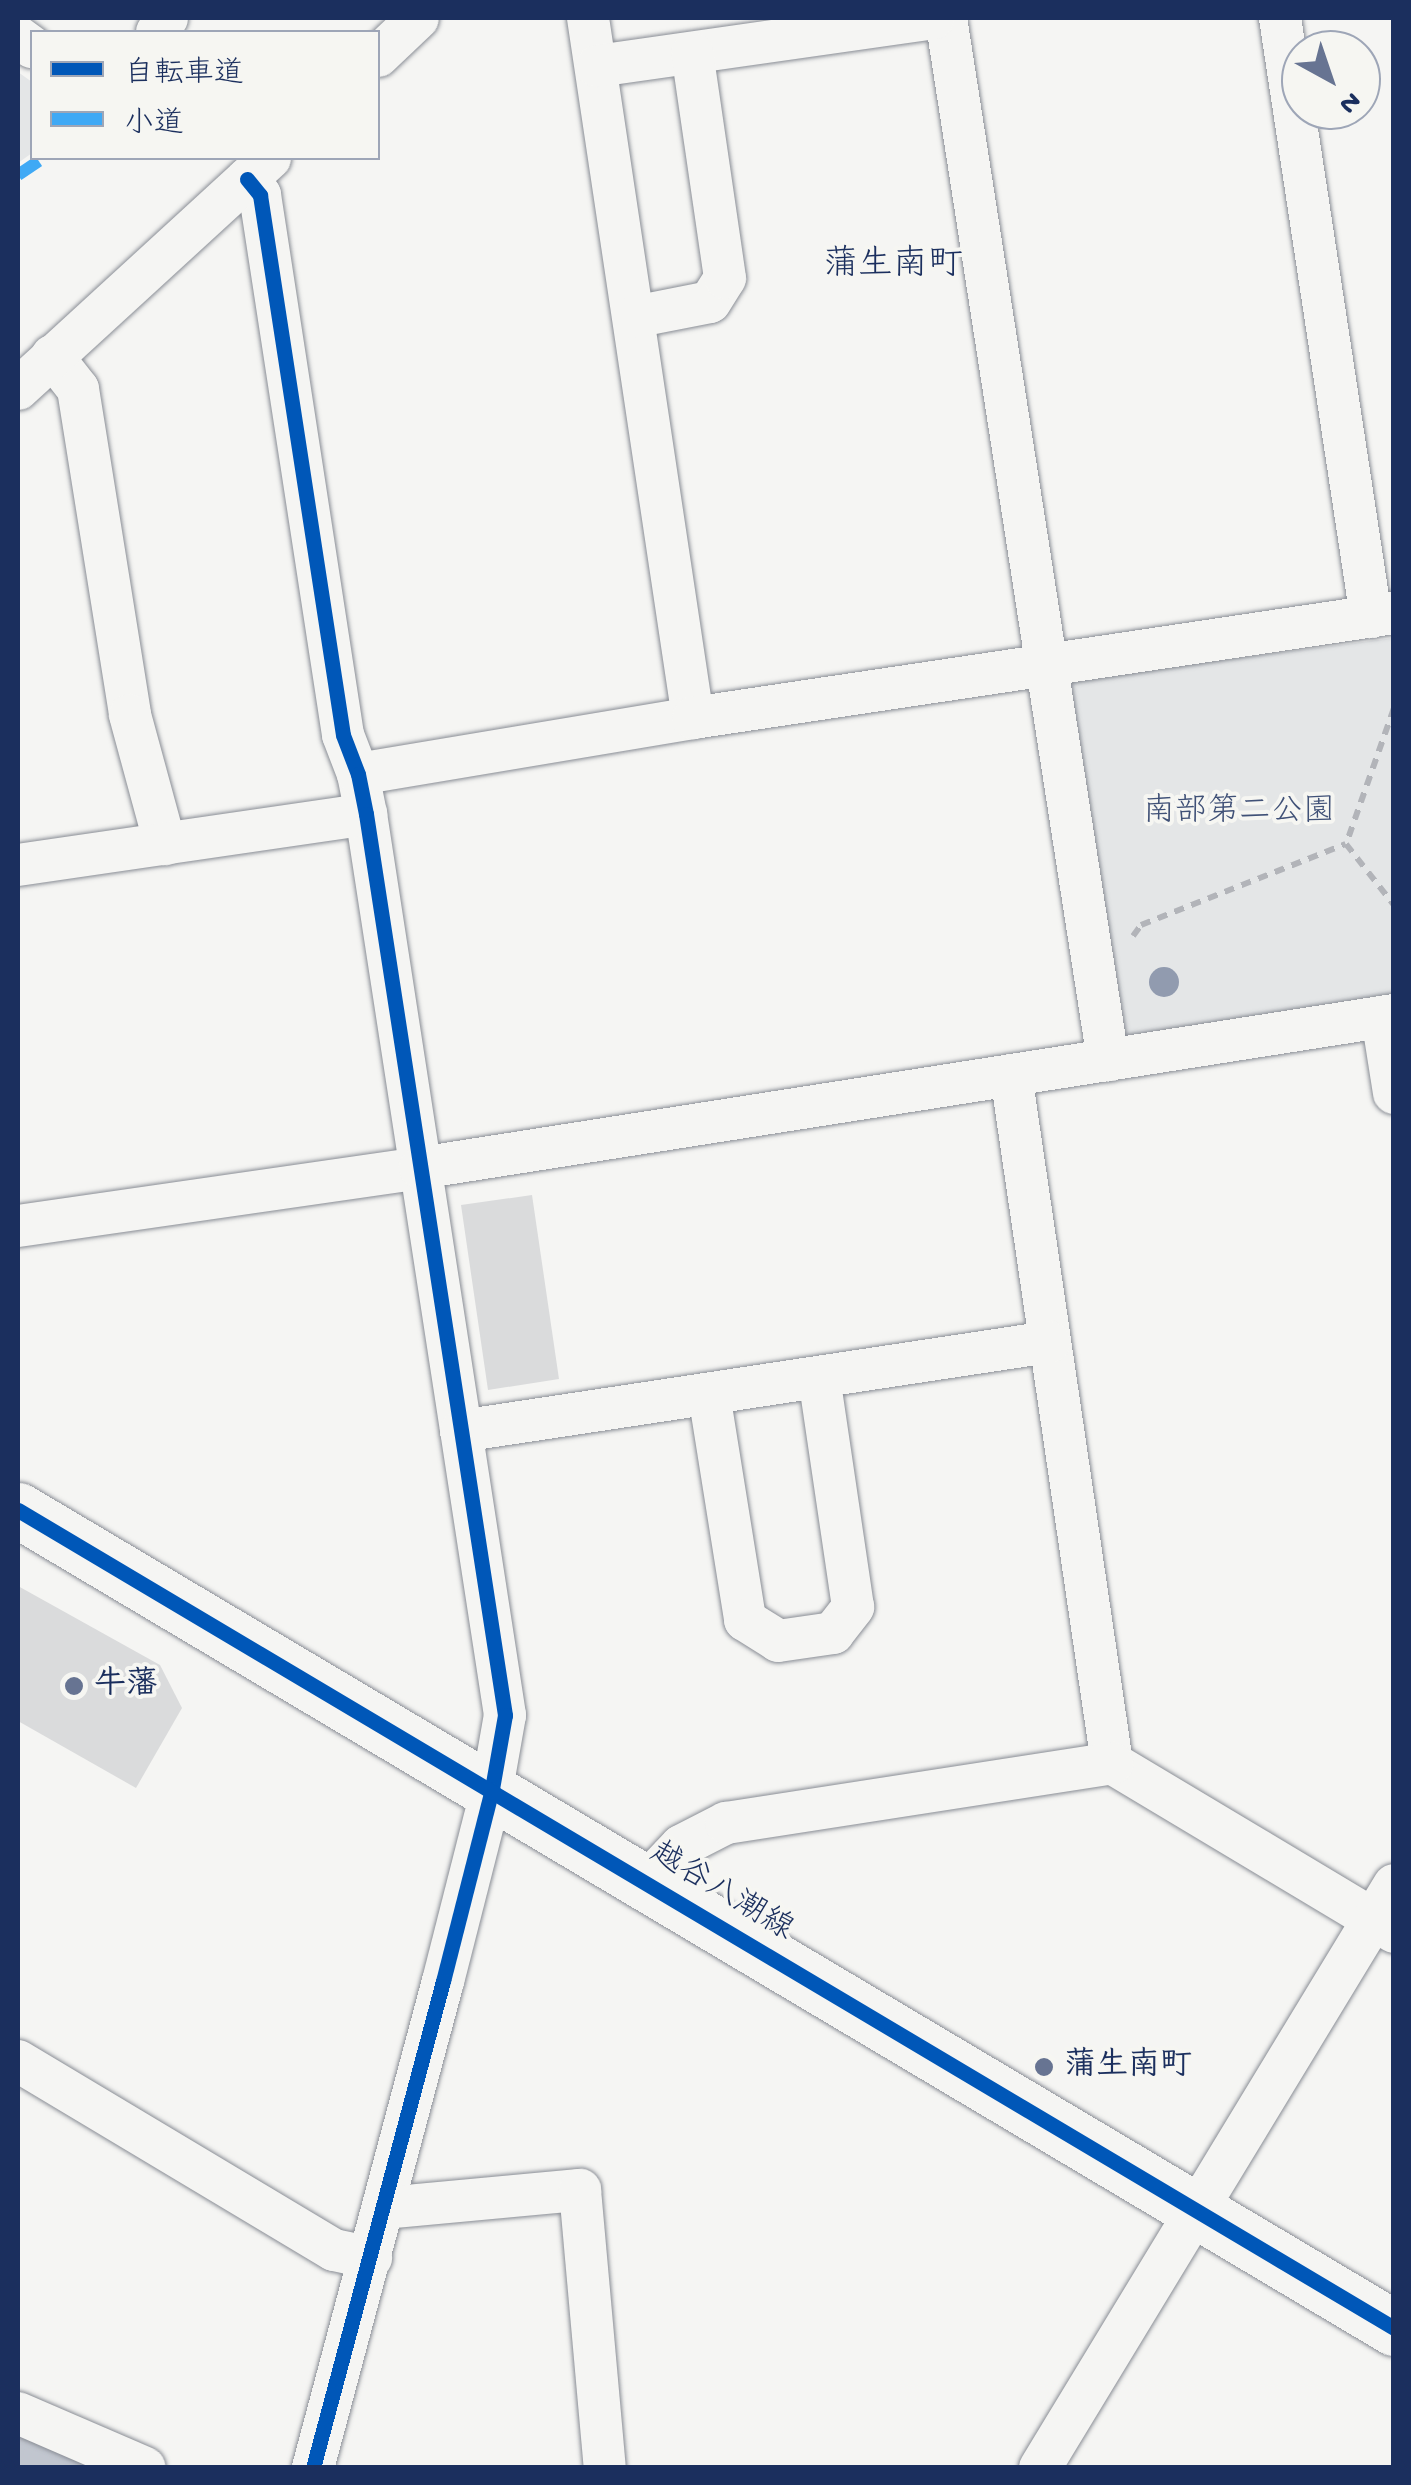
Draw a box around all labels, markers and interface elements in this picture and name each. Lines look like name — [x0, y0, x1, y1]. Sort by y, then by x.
legend — [30, 30, 380, 160]
north arrow — [1281, 30, 1381, 130]
text: 自転車道 — [124, 58, 244, 93]
text: N — [1332, 83, 1367, 120]
text: 小道 — [124, 108, 184, 143]
district label: 蒲生南町 — [823, 246, 963, 288]
park label: 南部第二公園 — [1143, 794, 1335, 832]
place label: 牛藩 — [94, 1667, 158, 1705]
marker: 牛藩 — [63, 1675, 85, 1697]
street label: 越谷八潮線 — [643, 1835, 799, 1951]
place label: 蒲生南町 — [1064, 2048, 1192, 2086]
marker: 蒲生南町 — [1033, 2056, 1055, 2078]

